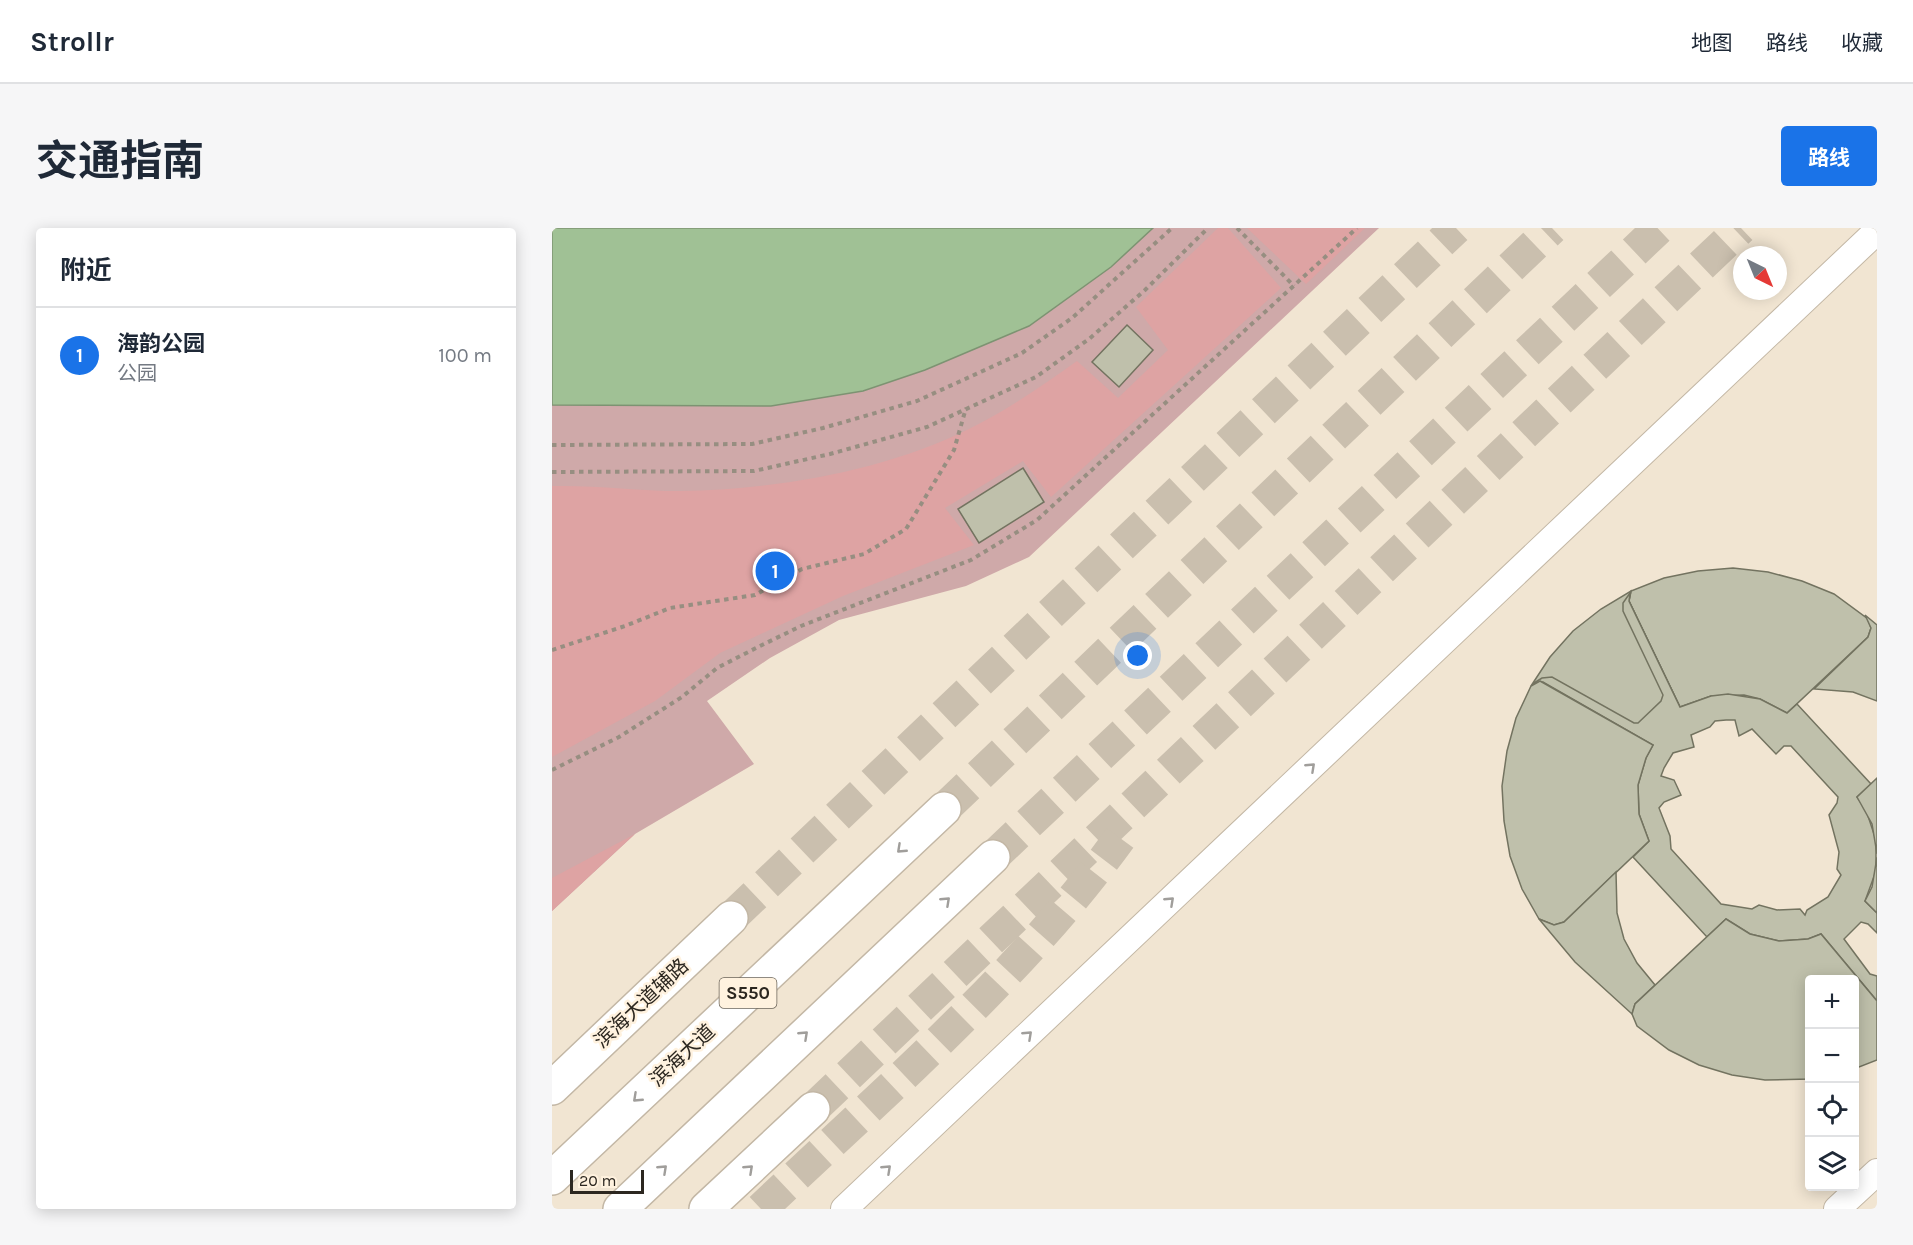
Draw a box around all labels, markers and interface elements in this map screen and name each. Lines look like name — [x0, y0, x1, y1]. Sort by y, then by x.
text: Strollr — [30, 25, 114, 58]
text: 地图 — [1691, 31, 1733, 55]
text: 路线 — [1766, 31, 1808, 55]
text: 收藏 — [1841, 31, 1883, 55]
button: 路线 — [1781, 126, 1877, 186]
text: 交通指南 — [36, 136, 204, 186]
north arrow — [1733, 246, 1787, 300]
text: 附近 — [60, 255, 112, 286]
text: 海韵公园 — [117, 331, 205, 357]
text: 1 — [76, 344, 83, 367]
text: 100 m — [438, 344, 492, 367]
text: 公园 — [117, 362, 157, 385]
pin: 1 — [756, 548, 794, 594]
your location — [1123, 641, 1152, 670]
one-way arrow — [1304, 763, 1315, 774]
one-way arrow — [898, 841, 909, 852]
one-way arrow — [940, 897, 950, 908]
one-way arrow — [1162, 897, 1173, 908]
street label: 滨海大道辅路 — [590, 954, 693, 1053]
map controls — [1805, 975, 1859, 1191]
button: + — [1805, 975, 1859, 1029]
road number: S550 — [720, 978, 776, 1008]
street label: 滨海大道 — [645, 1020, 719, 1091]
button: − — [1805, 1029, 1859, 1083]
one-way arrow — [798, 1031, 808, 1042]
one-way arrow — [1022, 1031, 1032, 1042]
button: locate — [1805, 1083, 1859, 1137]
one-way arrow — [634, 1091, 644, 1102]
button: layers — [1805, 1137, 1859, 1191]
one-way arrow — [656, 1165, 666, 1176]
one-way arrow — [742, 1165, 752, 1176]
one-way arrow — [880, 1165, 890, 1176]
scale bar — [570, 1167, 644, 1194]
text: 20 m — [579, 1171, 617, 1190]

